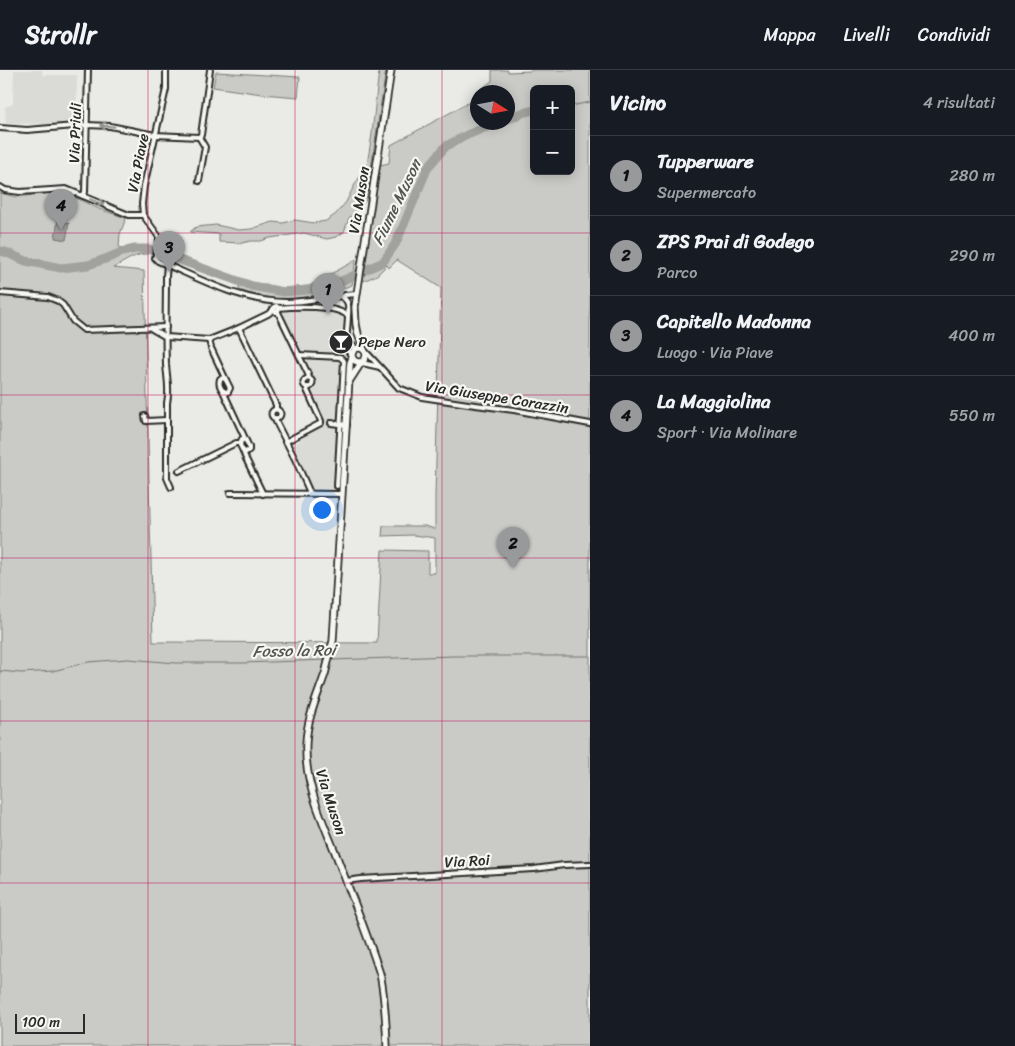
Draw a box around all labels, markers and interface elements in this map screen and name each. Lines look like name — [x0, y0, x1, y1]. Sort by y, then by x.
text: Strollr — [25, 14, 96, 56]
text: Mappa — [764, 19, 816, 51]
text: Livelli — [844, 19, 890, 51]
text: Condividi — [918, 19, 990, 51]
text: Vicino — [610, 84, 666, 122]
north arrow — [470, 85, 515, 130]
map controls — [530, 85, 575, 175]
button: + — [530, 85, 575, 130]
text: 4 risultati — [923, 88, 995, 117]
street label: Via Priuli — [61, 102, 89, 163]
one-way arrow — [100, 121, 116, 131]
button: − — [530, 130, 575, 175]
street label: Via Piave — [120, 131, 157, 195]
text: Tupperware — [657, 145, 754, 178]
water label: Fiume Muson — [363, 152, 431, 250]
text: 1 — [623, 161, 629, 190]
text: 280 m — [950, 161, 995, 190]
street label: Via Muson — [341, 164, 377, 236]
text: Supermercato — [657, 178, 756, 207]
pin: 4 — [45, 189, 77, 230]
one-way arrow — [89, 198, 105, 207]
text: ZPS Prai di Godego — [657, 225, 814, 258]
pin: 3 — [153, 231, 185, 272]
text: 2 — [621, 241, 631, 270]
text: 290 m — [949, 241, 995, 270]
text: Parco — [657, 258, 697, 287]
pin: 1 — [312, 273, 344, 314]
text: Capitello Madonna — [657, 305, 811, 338]
text: 3 — [622, 321, 630, 350]
text: 400 m — [948, 321, 995, 350]
bar icon: Pepe Nero — [328, 329, 354, 355]
place label: Pepe Nero — [358, 329, 426, 355]
text: Luogo · Via Piave — [657, 338, 773, 367]
street label: Via Giuseppe Corazzin — [423, 373, 571, 421]
text: La Maggiolina — [657, 385, 771, 418]
text: 4 — [621, 401, 631, 430]
text: 550 m — [949, 401, 995, 430]
text: Sport · Via Molinare — [657, 418, 797, 447]
your location — [309, 497, 335, 523]
pin: 2 — [497, 527, 529, 568]
water label: Fosso la Roi — [252, 635, 339, 666]
street label: Via Muson — [308, 766, 354, 838]
street label: Via Roi — [444, 847, 491, 875]
text: 100 m — [22, 1010, 60, 1035]
scale bar — [15, 1011, 85, 1034]

